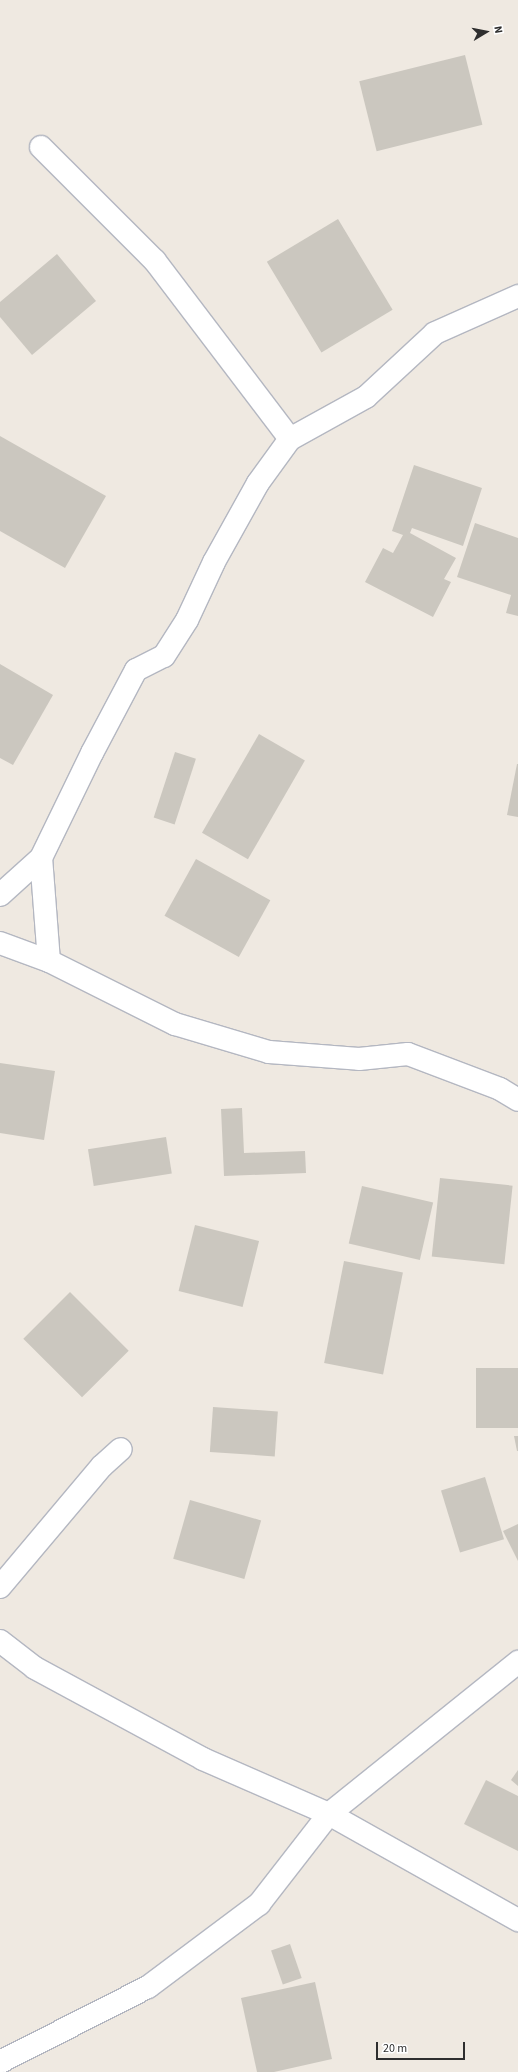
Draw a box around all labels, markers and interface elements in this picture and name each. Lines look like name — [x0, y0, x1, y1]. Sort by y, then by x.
north arrow — [466, 12, 506, 52]
text: N — [490, 25, 506, 35]
scale bar — [378, 2034, 467, 2060]
text: 20 m — [383, 2040, 407, 2057]

